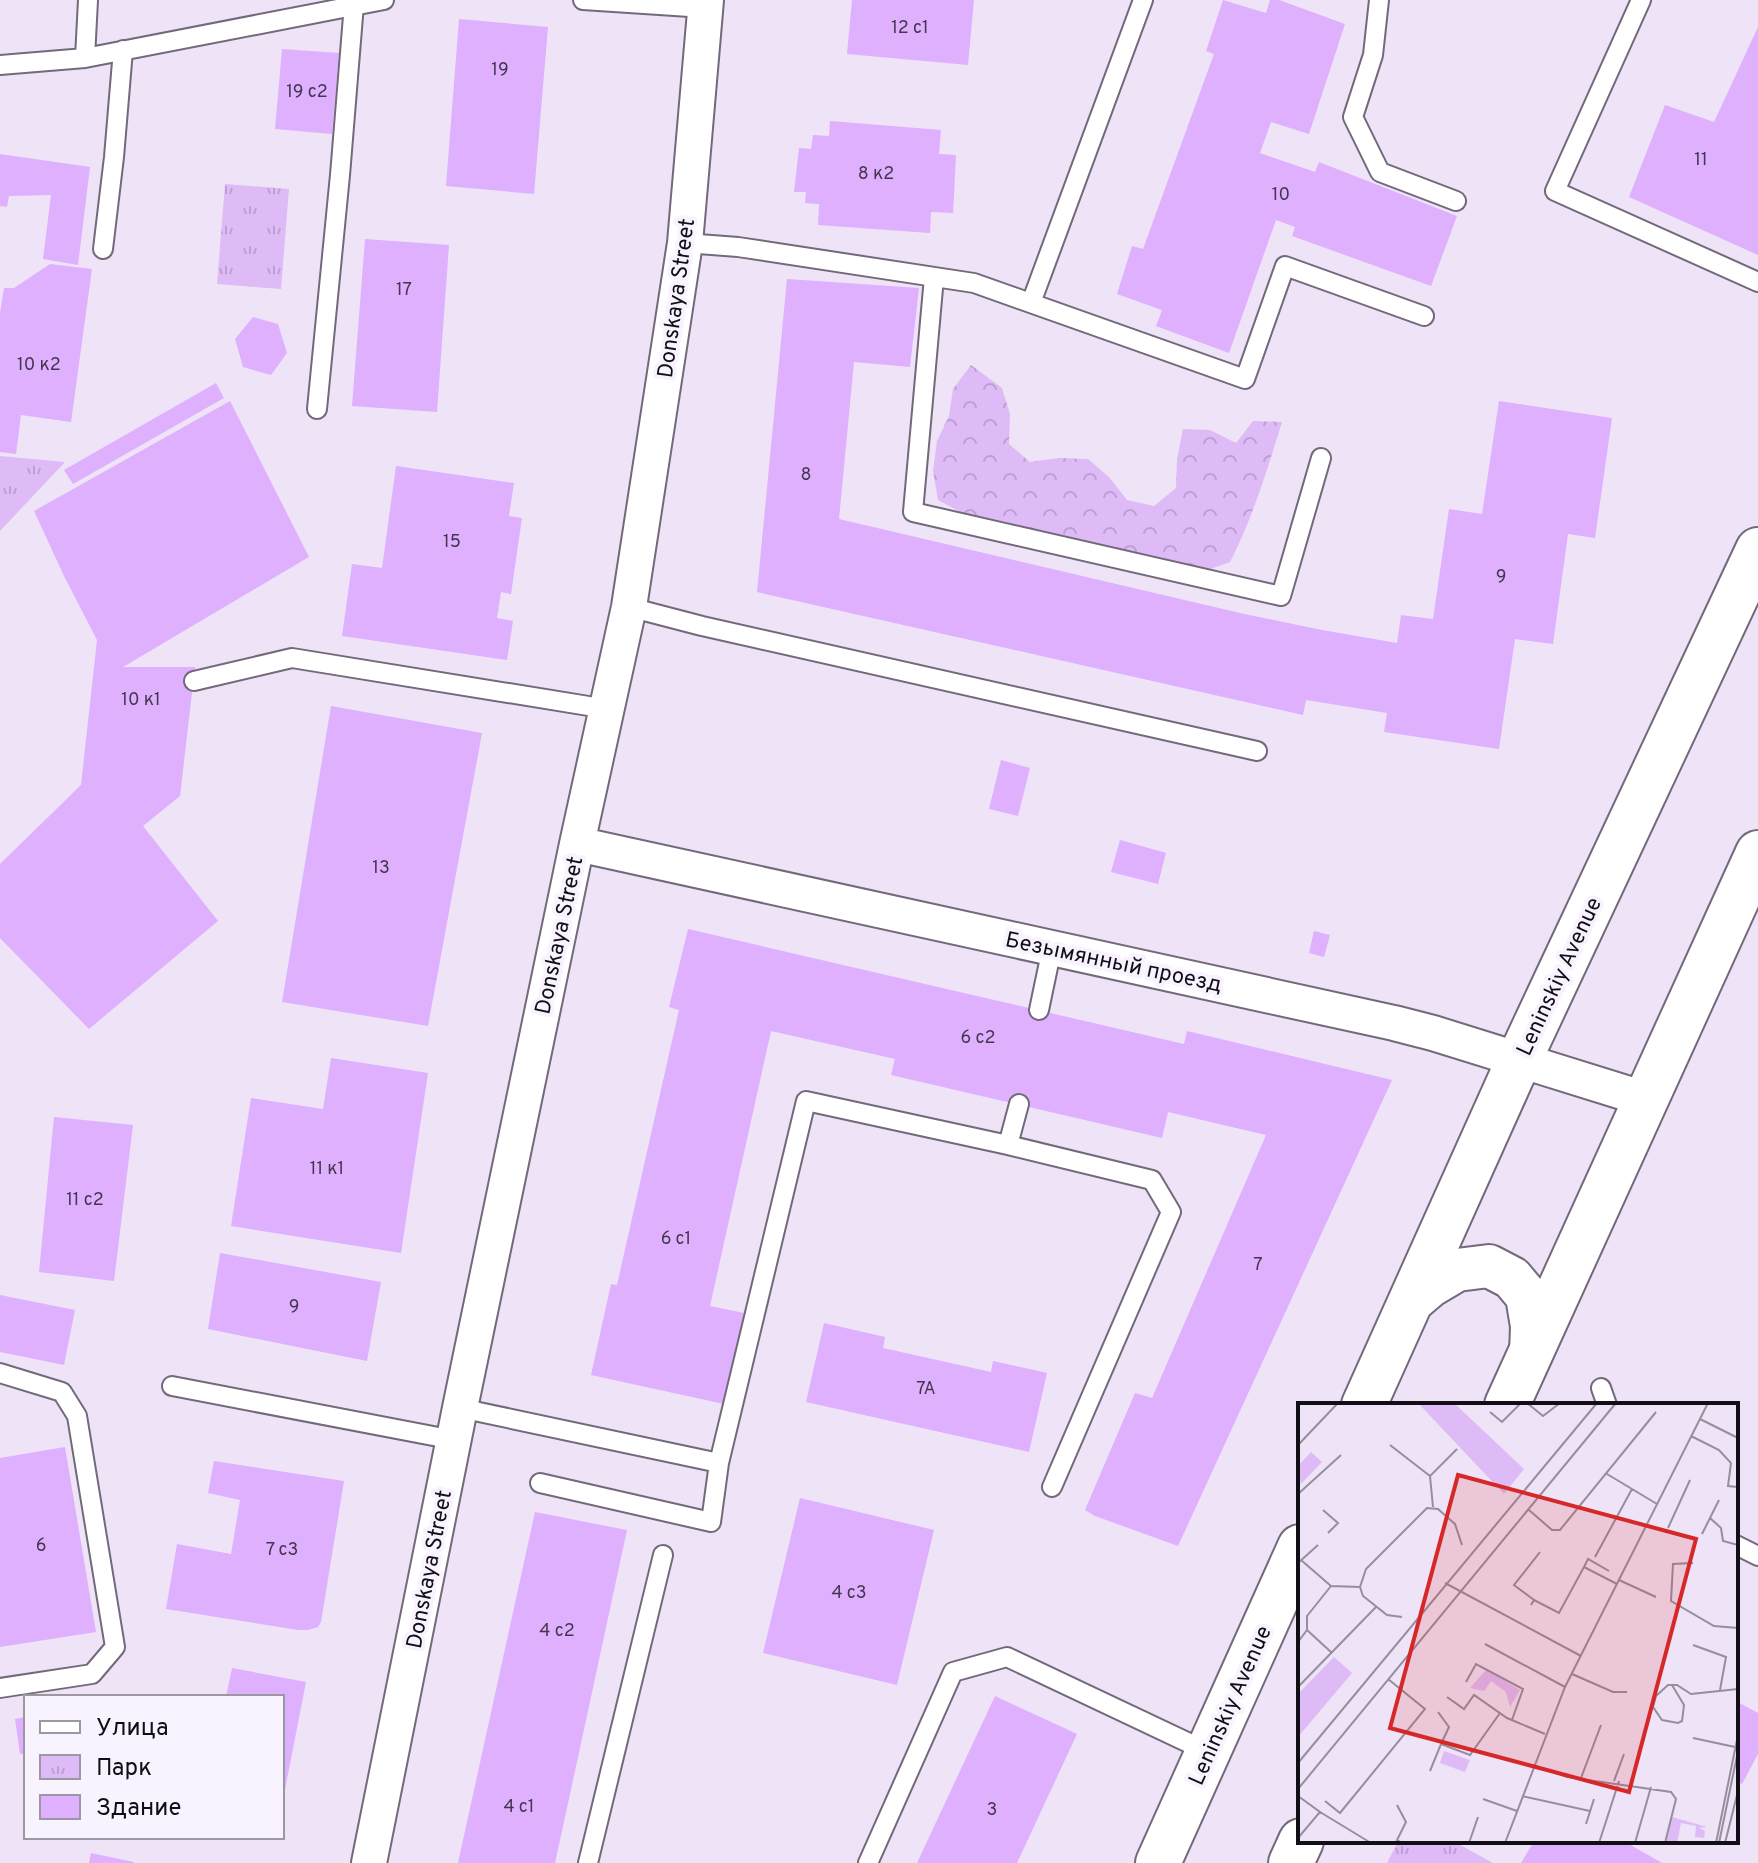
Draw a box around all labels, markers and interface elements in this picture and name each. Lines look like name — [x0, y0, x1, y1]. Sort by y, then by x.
house number: 12 с1 — [891, 17, 929, 40]
house number: 19 — [491, 59, 509, 82]
house number: 19 с2 — [286, 81, 328, 104]
house number: 11 — [1694, 149, 1708, 172]
house number: 8 к2 — [858, 163, 894, 186]
house number: 10 — [1272, 184, 1290, 207]
street label: Donskaya Street — [653, 217, 702, 380]
house number: 17 — [396, 279, 412, 302]
house number: 10 к2 — [17, 354, 61, 377]
house number: 8 — [801, 464, 812, 487]
house number: 15 — [443, 531, 461, 554]
house number: 9 — [1496, 566, 1506, 589]
house number: 10 к1 — [121, 689, 161, 712]
street label: Donskaya Street — [531, 854, 590, 1017]
house number: 13 — [372, 857, 390, 880]
street label: Leninskiy Avenue — [1512, 894, 1609, 1061]
street label: Безымянный проезд — [1003, 927, 1224, 1000]
house number: 6 с2 — [961, 1027, 996, 1050]
house number: 11 к1 — [310, 1158, 344, 1181]
house number: 11 с2 — [66, 1189, 104, 1212]
house number: 6 с1 — [661, 1228, 691, 1251]
house number: 7 — [1253, 1254, 1263, 1277]
house number: 9 — [289, 1296, 299, 1319]
house number: 7А — [916, 1378, 936, 1401]
inset map — [1298, 1403, 1738, 1843]
street label: Donskaya Street — [402, 1488, 459, 1651]
house number: 6 — [36, 1535, 46, 1558]
house number: 7 с3 — [266, 1539, 298, 1562]
house number: 4 с3 — [831, 1582, 867, 1605]
house number: 4 с2 — [539, 1620, 575, 1643]
street label: Leninskiy Avenue — [1184, 1622, 1279, 1790]
legend — [24, 1695, 284, 1839]
text: Улица — [96, 1714, 169, 1744]
text: Парк — [96, 1754, 152, 1784]
text: Здание — [96, 1794, 182, 1824]
house number: 4 с1 — [503, 1796, 535, 1819]
house number: 3 — [987, 1799, 997, 1822]

